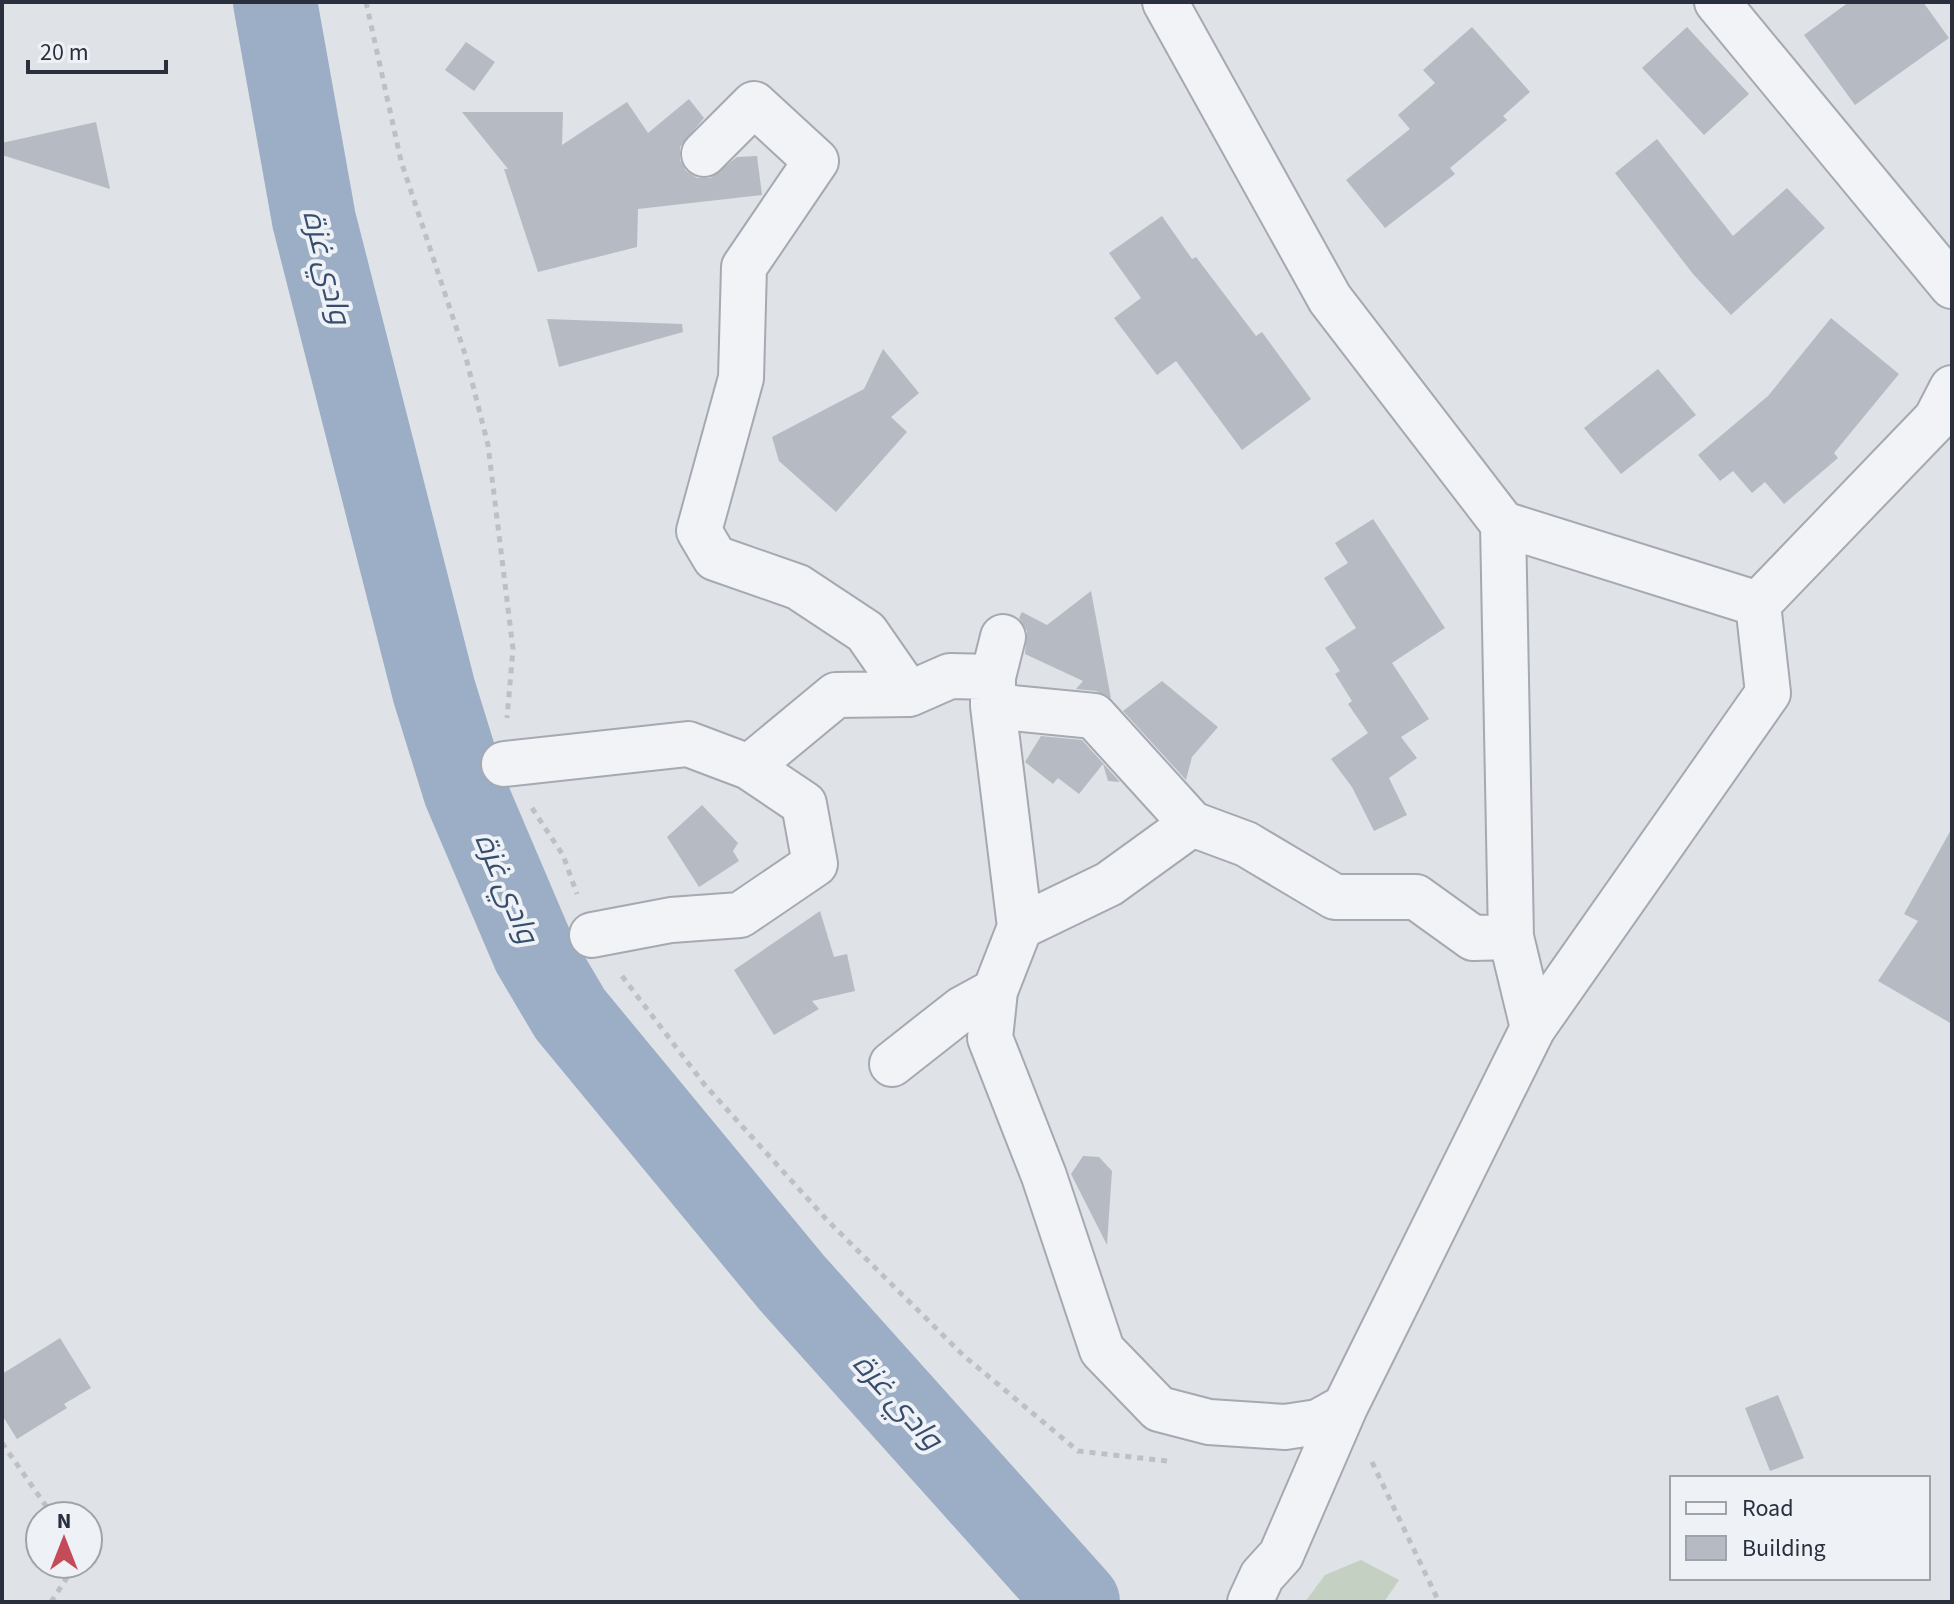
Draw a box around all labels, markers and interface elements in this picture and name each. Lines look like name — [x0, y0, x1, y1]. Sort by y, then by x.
scale bar — [28, 24, 166, 74]
text: 20 m — [40, 35, 89, 70]
water label: وادي غزة — [291, 206, 362, 330]
water label: وادي غزة — [463, 826, 550, 952]
water label: وادي غزة — [842, 1344, 954, 1461]
legend — [1670, 1476, 1930, 1580]
text: Road — [1742, 1491, 1794, 1526]
north arrow — [24, 1500, 104, 1580]
text: N — [57, 1505, 71, 1537]
text: Building — [1742, 1531, 1826, 1566]

